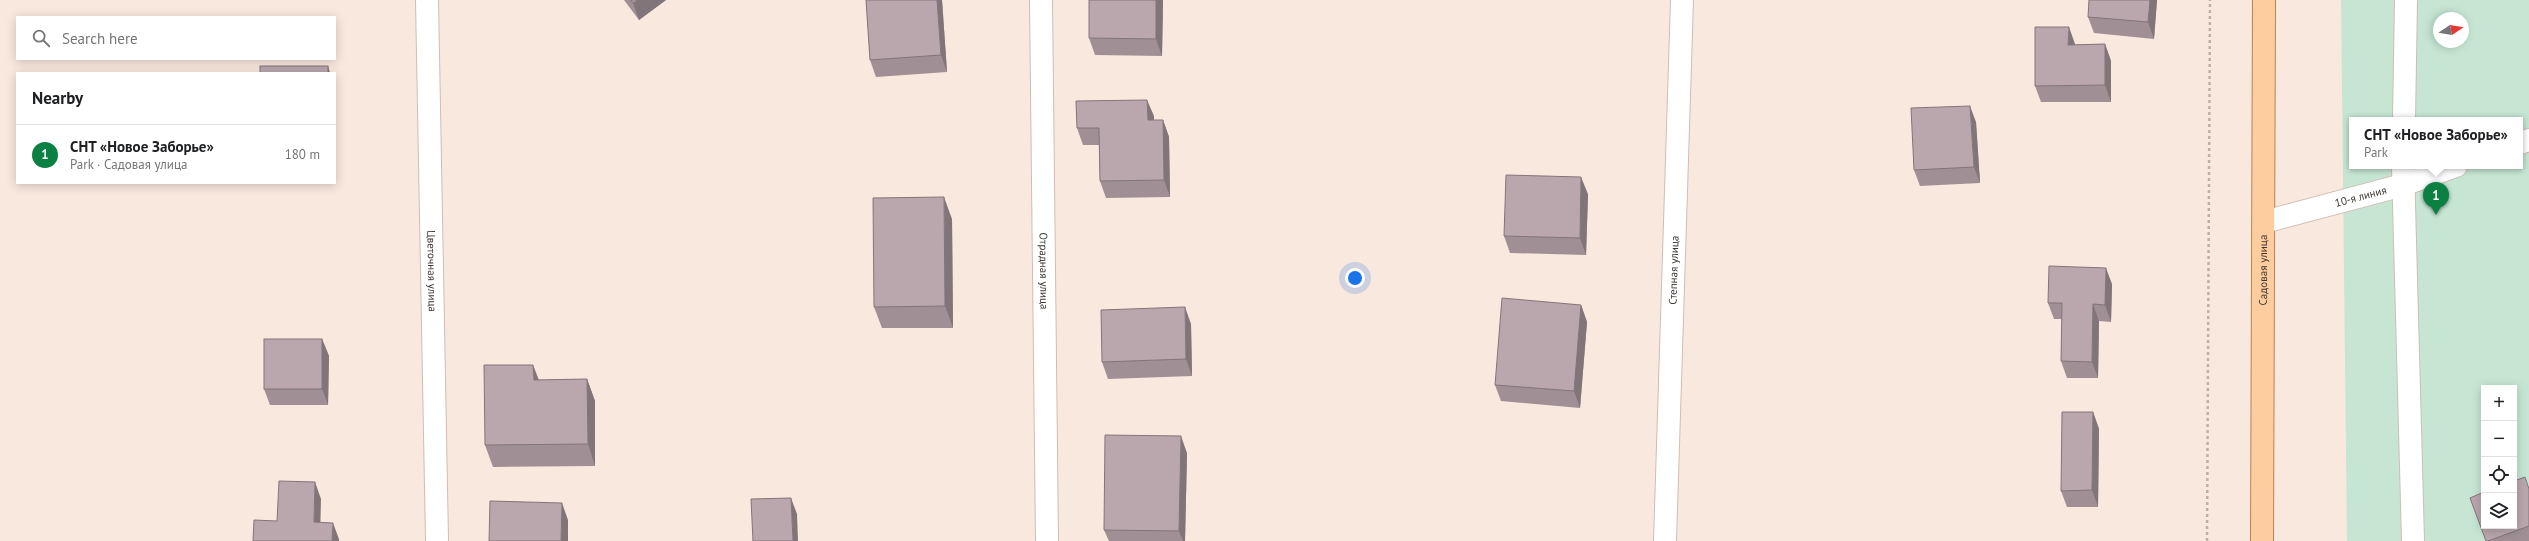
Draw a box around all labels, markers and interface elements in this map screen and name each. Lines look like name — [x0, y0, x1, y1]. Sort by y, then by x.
north arrow — [2433, 12, 2469, 48]
search box — [16, 16, 336, 60]
icon: search — [30, 27, 52, 49]
text: Search here — [62, 29, 138, 48]
text: Nearby — [32, 87, 83, 109]
popup — [2349, 117, 2523, 169]
text: СНТ «Новое Заборье» — [2364, 125, 2508, 144]
text: СНТ «Новое Заборье» — [70, 137, 214, 156]
text: Park — [2364, 144, 2388, 161]
text: 1 — [41, 146, 49, 163]
text: 180 m — [285, 146, 320, 163]
text: Park · Садовая улица — [70, 156, 187, 173]
pin: 1 — [2423, 182, 2449, 215]
street label: 10-я линия — [2333, 183, 2388, 210]
street label: Цветочная улица — [424, 230, 440, 312]
street label: Отрадная улица — [1037, 232, 1051, 310]
street label: Степная улица — [1665, 235, 1682, 305]
street label: Садовая улица — [2256, 235, 2270, 305]
your location — [1345, 268, 1365, 288]
map controls — [2481, 385, 2517, 529]
button: + — [2481, 385, 2517, 421]
button: − — [2481, 421, 2517, 457]
button: locate — [2481, 457, 2517, 493]
button: layers — [2481, 493, 2517, 529]

